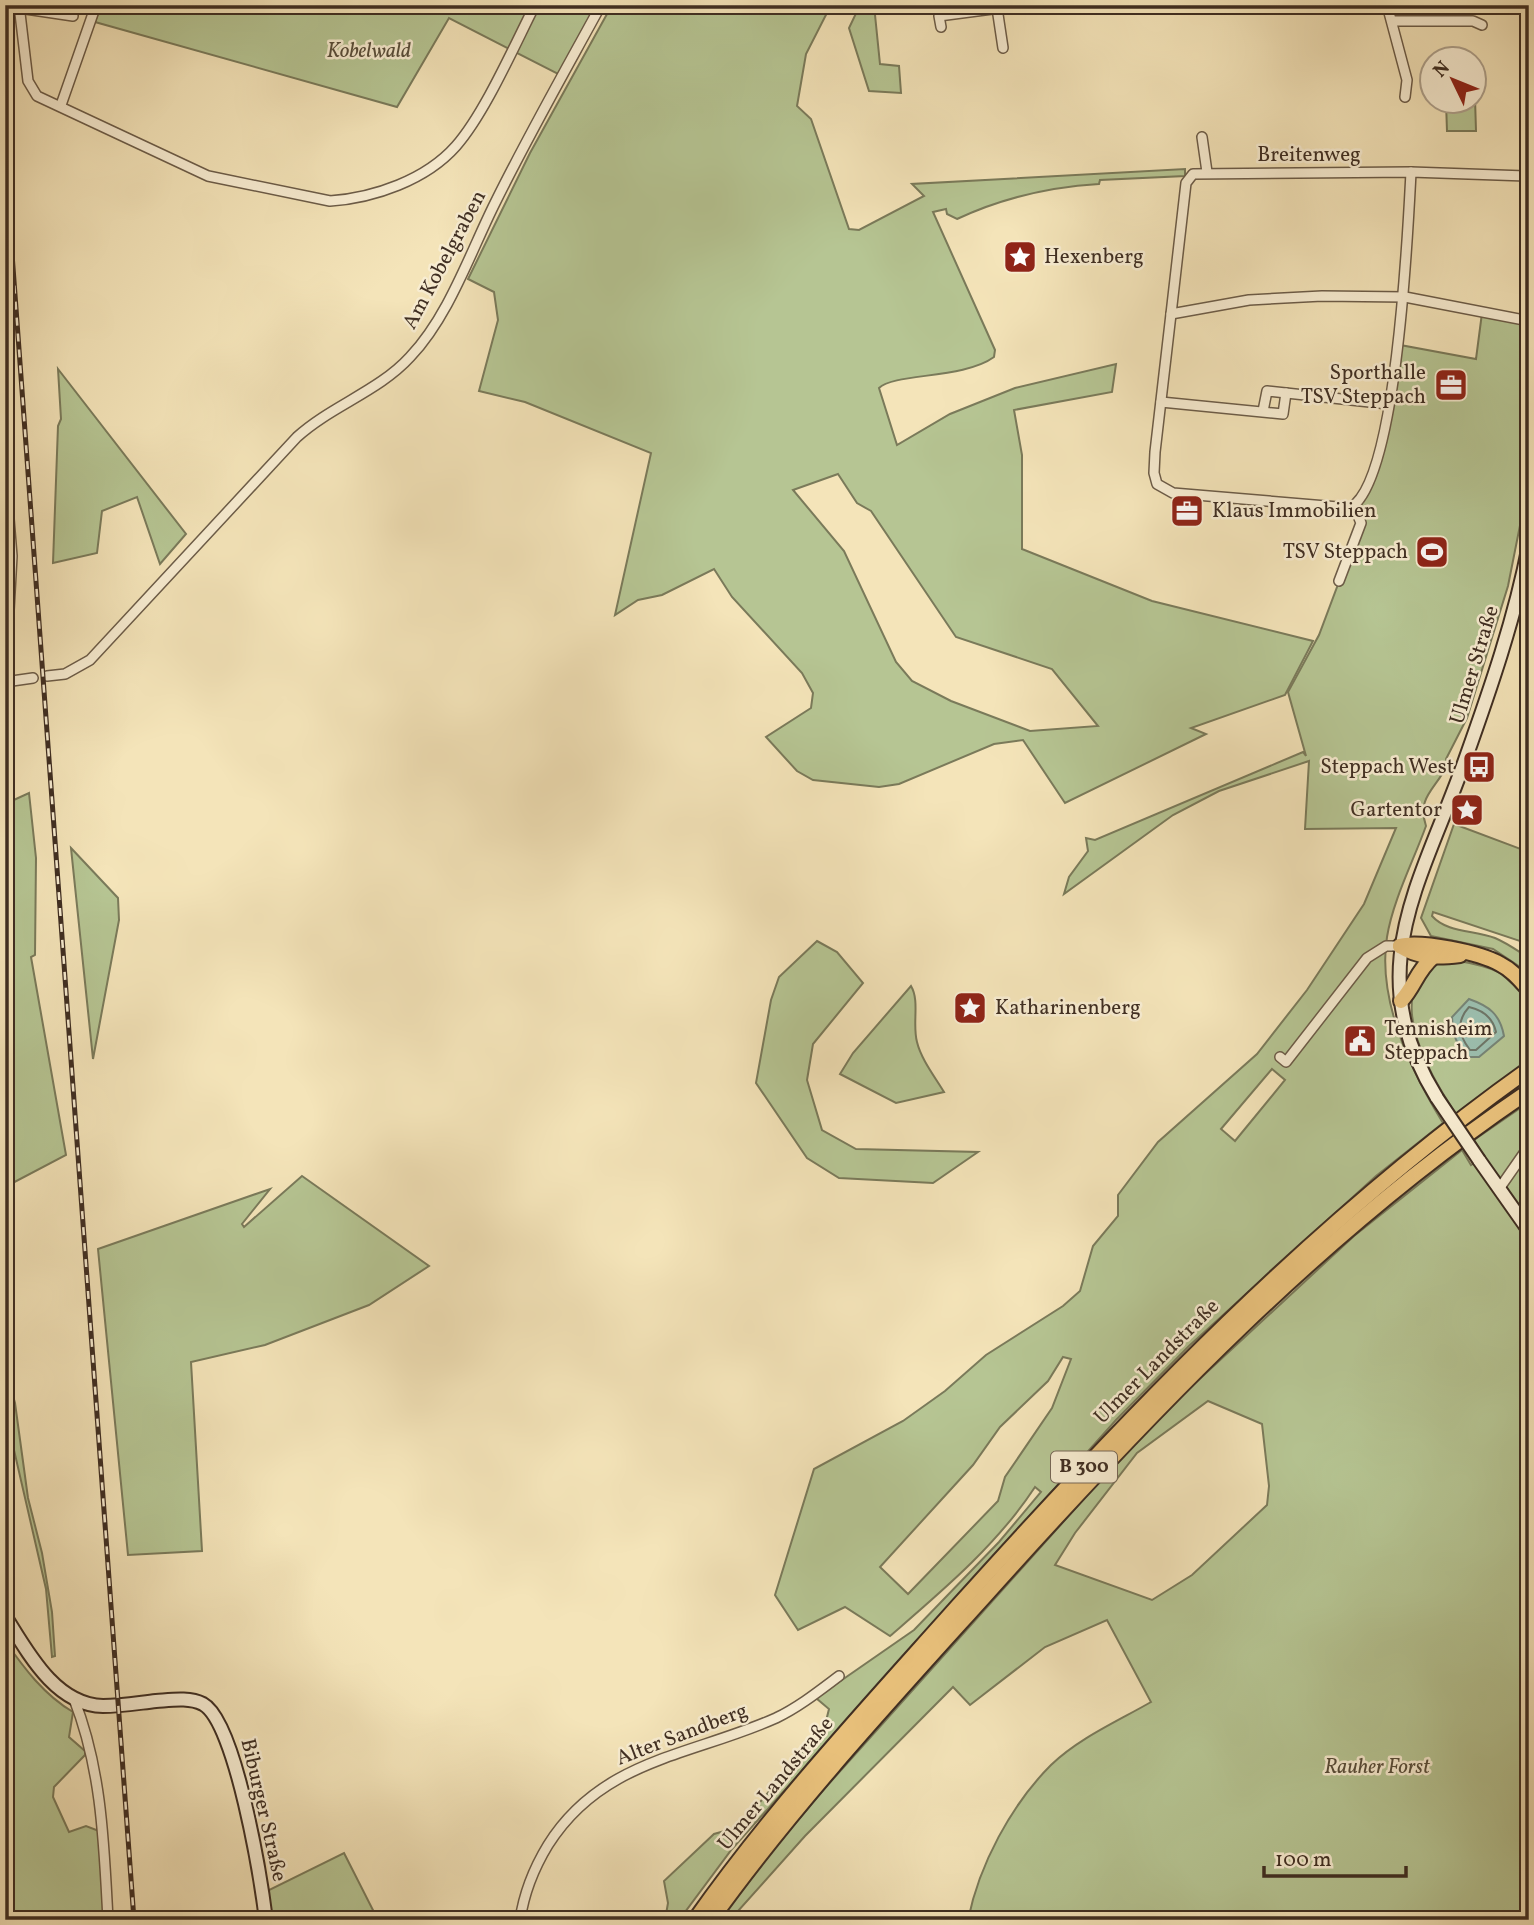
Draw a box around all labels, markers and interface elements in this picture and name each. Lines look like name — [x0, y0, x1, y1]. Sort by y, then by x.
park label: Kobelwald — [327, 37, 411, 66]
north arrow — [1418, 46, 1488, 116]
text: N — [1428, 56, 1456, 84]
street label: Breitenweg — [1257, 141, 1361, 170]
street label: Am Kobelgraben — [396, 185, 494, 335]
place icon: Hexenberg — [1001, 238, 1039, 276]
place label: Hexenberg — [1044, 243, 1144, 272]
place label: Sporthalle TSV Steppach — [1301, 359, 1426, 412]
office icon: Sporthalle TSV Steppach — [1432, 366, 1470, 404]
office icon: Klaus Immobilien — [1168, 492, 1206, 530]
place label: Klaus Immobilien — [1212, 497, 1376, 526]
sports icon: TSV Steppach — [1413, 533, 1451, 571]
place label: TSV Steppach — [1283, 538, 1408, 567]
street label: Ulmer Straße — [1443, 602, 1507, 728]
bus stop icon: Steppach West — [1460, 748, 1498, 786]
place label: Steppach West — [1320, 753, 1454, 782]
place icon: Gartentor — [1448, 791, 1486, 829]
place label: Gartentor — [1351, 796, 1442, 825]
place icon: Katharinenberg — [951, 989, 989, 1027]
place label: Katharinenberg — [995, 994, 1141, 1023]
place label: Tennisheim Steppach — [1384, 1015, 1493, 1068]
public building icon: Tennisheim Steppach — [1341, 1022, 1379, 1060]
street label: Ulmer Landstraße — [1088, 1293, 1226, 1431]
road number: B 300 — [1051, 1452, 1117, 1483]
street label: Alter Sandberg — [612, 1697, 752, 1773]
street label: Ulmer Landstraße — [711, 1711, 841, 1857]
street label: Biburger Straße — [232, 1736, 294, 1884]
park label: Rauher Forst — [1324, 1753, 1431, 1782]
scale bar — [1264, 1834, 1406, 1878]
text: 100 m — [1275, 1846, 1332, 1875]

